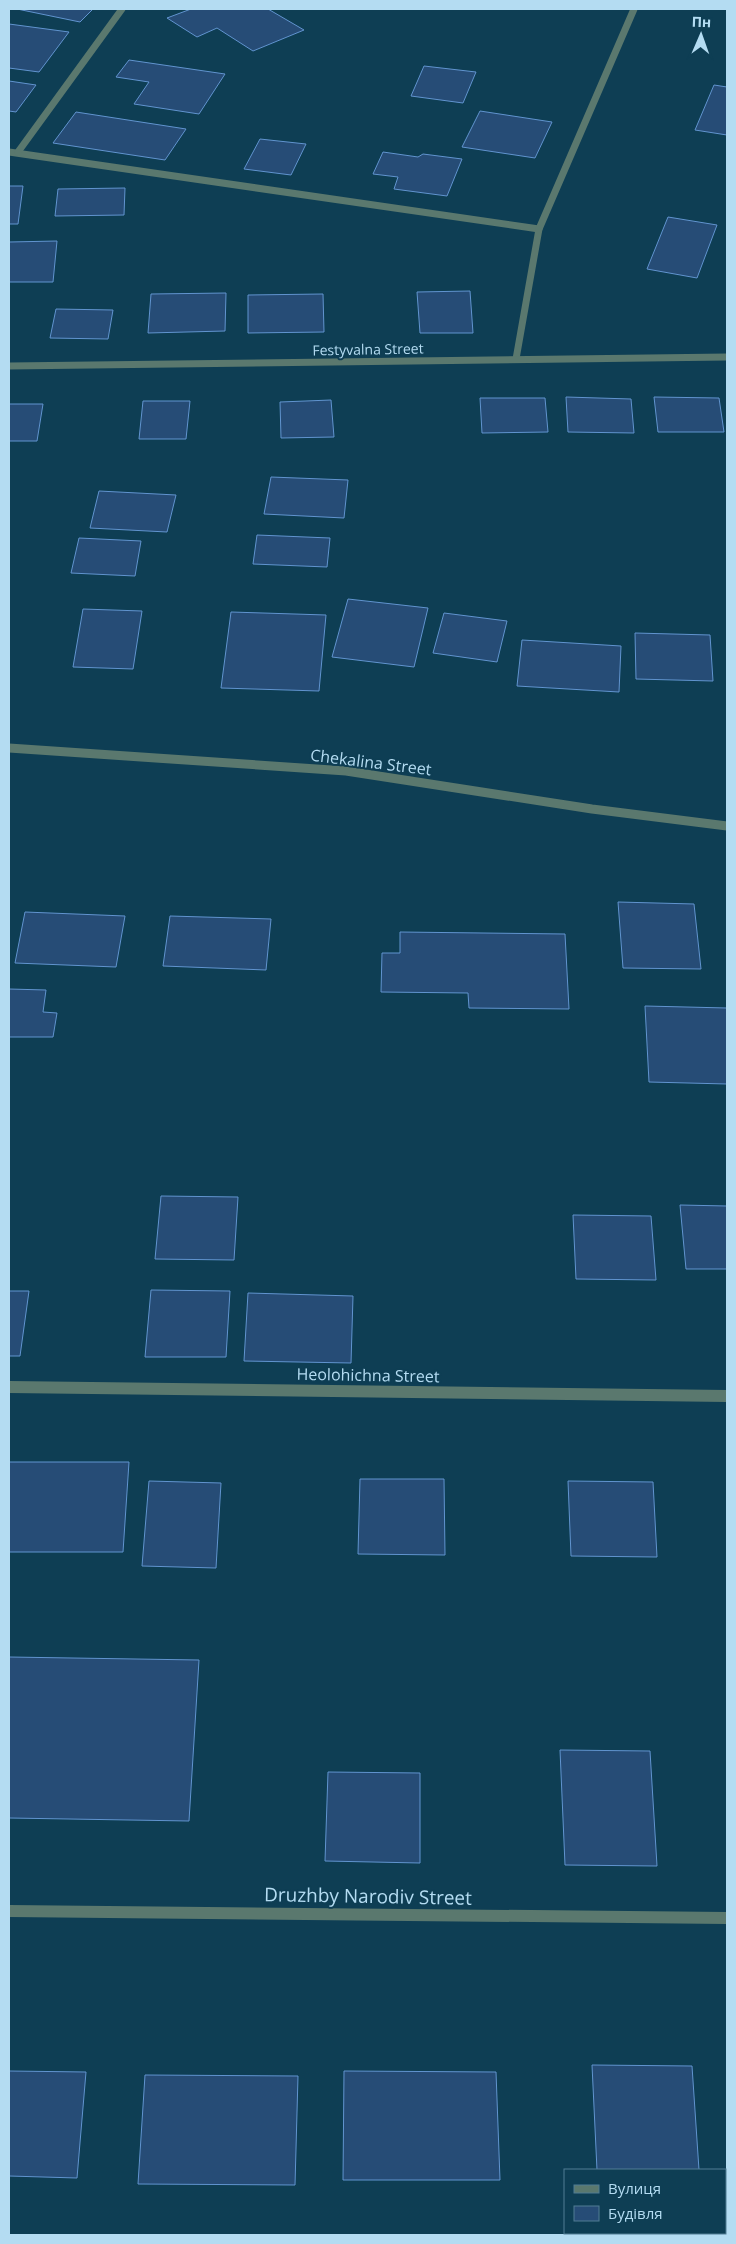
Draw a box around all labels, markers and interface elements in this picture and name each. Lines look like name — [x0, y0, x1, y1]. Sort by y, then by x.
north arrow — [676, 10, 726, 60]
text: Пн — [691, 12, 712, 31]
street label: Festyvalna Street — [312, 339, 424, 359]
street label: Chekalina Street — [309, 744, 433, 780]
street label: Heolohichna Street — [296, 1363, 440, 1387]
street label: Druzhby Narodiv Street — [264, 1881, 472, 1911]
legend — [564, 2169, 726, 2234]
text: Вулиця — [608, 2178, 661, 2198]
text: Будівля — [608, 2203, 663, 2223]

